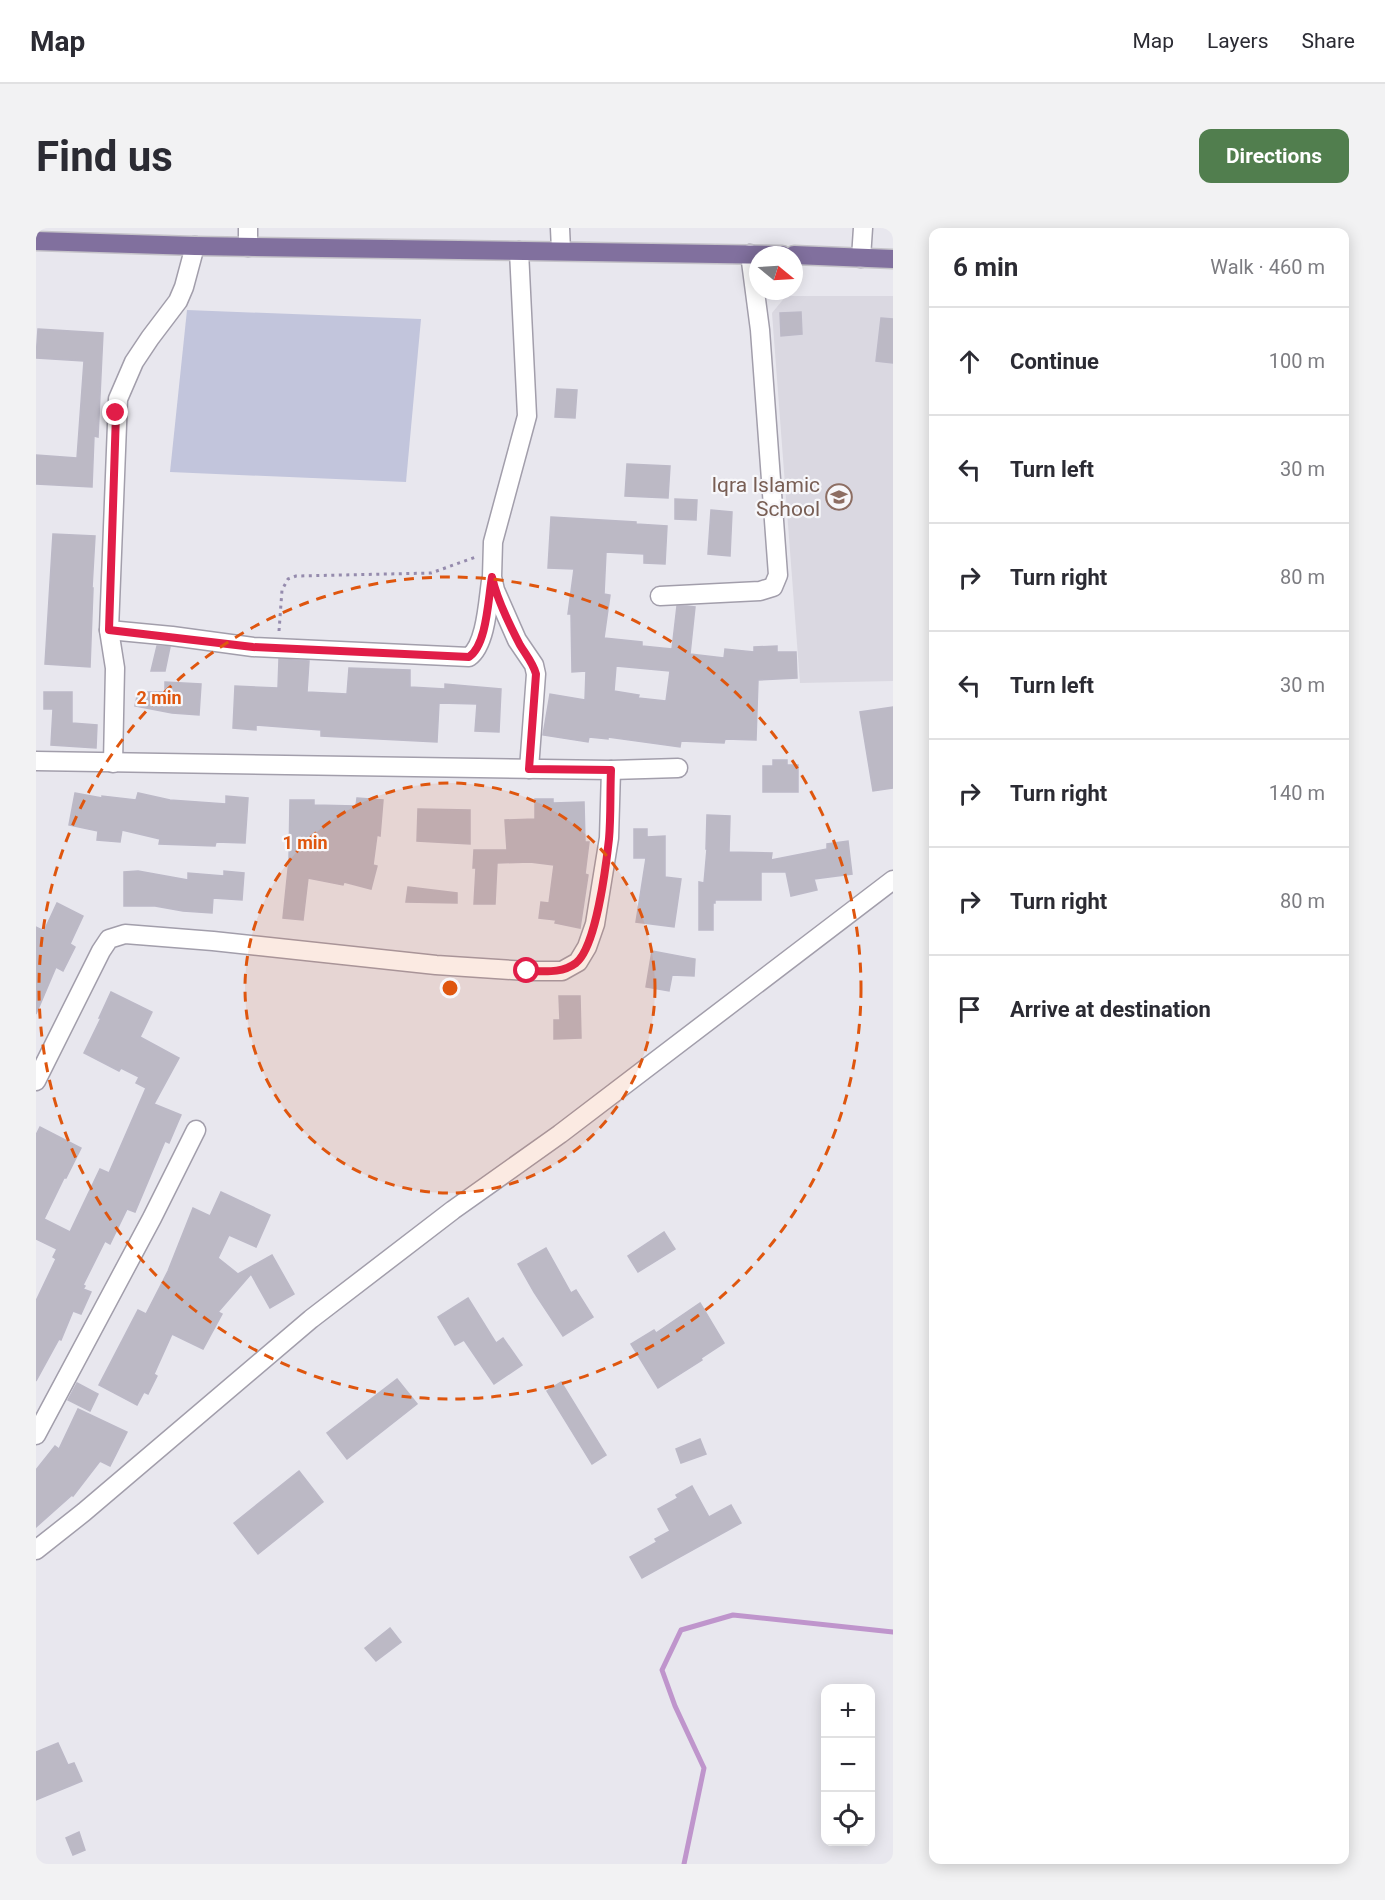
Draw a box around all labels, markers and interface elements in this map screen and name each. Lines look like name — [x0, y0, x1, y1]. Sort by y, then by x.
text: Map — [30, 25, 85, 58]
text: Map — [1132, 29, 1174, 53]
text: Layers — [1207, 29, 1268, 53]
text: Share — [1301, 29, 1355, 53]
button: Directions — [1199, 129, 1349, 183]
text: Find us — [36, 132, 173, 181]
north arrow — [749, 246, 803, 300]
text: 6 min — [953, 252, 1018, 282]
text: Walk · 460 m — [1210, 255, 1325, 279]
icon: ahead — [953, 345, 986, 378]
text: Continue — [1010, 349, 1099, 374]
text: 100 m — [1269, 349, 1325, 373]
route end — [102, 399, 128, 425]
icon: left — [953, 453, 986, 486]
text: Turn left — [1010, 457, 1094, 482]
text: 30 m — [1280, 457, 1325, 481]
place label: Iqra Islamic School — [711, 473, 820, 521]
school or university icon: Iqra Islamic School — [824, 482, 854, 512]
icon: right — [953, 561, 986, 594]
text: Turn right — [1010, 565, 1107, 590]
text: 80 m — [1280, 565, 1325, 589]
icon: left — [953, 669, 986, 702]
text: Turn left — [1010, 673, 1094, 698]
text: 30 m — [1280, 673, 1325, 697]
text: 2 min — [136, 687, 182, 708]
icon: right — [953, 777, 986, 810]
text: Turn right — [1010, 781, 1107, 806]
text: 140 m — [1269, 781, 1325, 805]
text: 1 min — [282, 832, 328, 853]
icon: right — [953, 885, 986, 918]
text: Turn right — [1010, 889, 1107, 914]
text: 80 m — [1280, 889, 1325, 913]
route start — [513, 957, 539, 983]
centre of rings — [440, 978, 460, 998]
icon: arrive — [953, 993, 986, 1026]
text: Arrive at destination — [1010, 997, 1211, 1022]
map controls — [821, 1684, 875, 1846]
button: + — [821, 1684, 875, 1738]
button: − — [821, 1738, 875, 1792]
button: locate — [821, 1792, 875, 1846]

